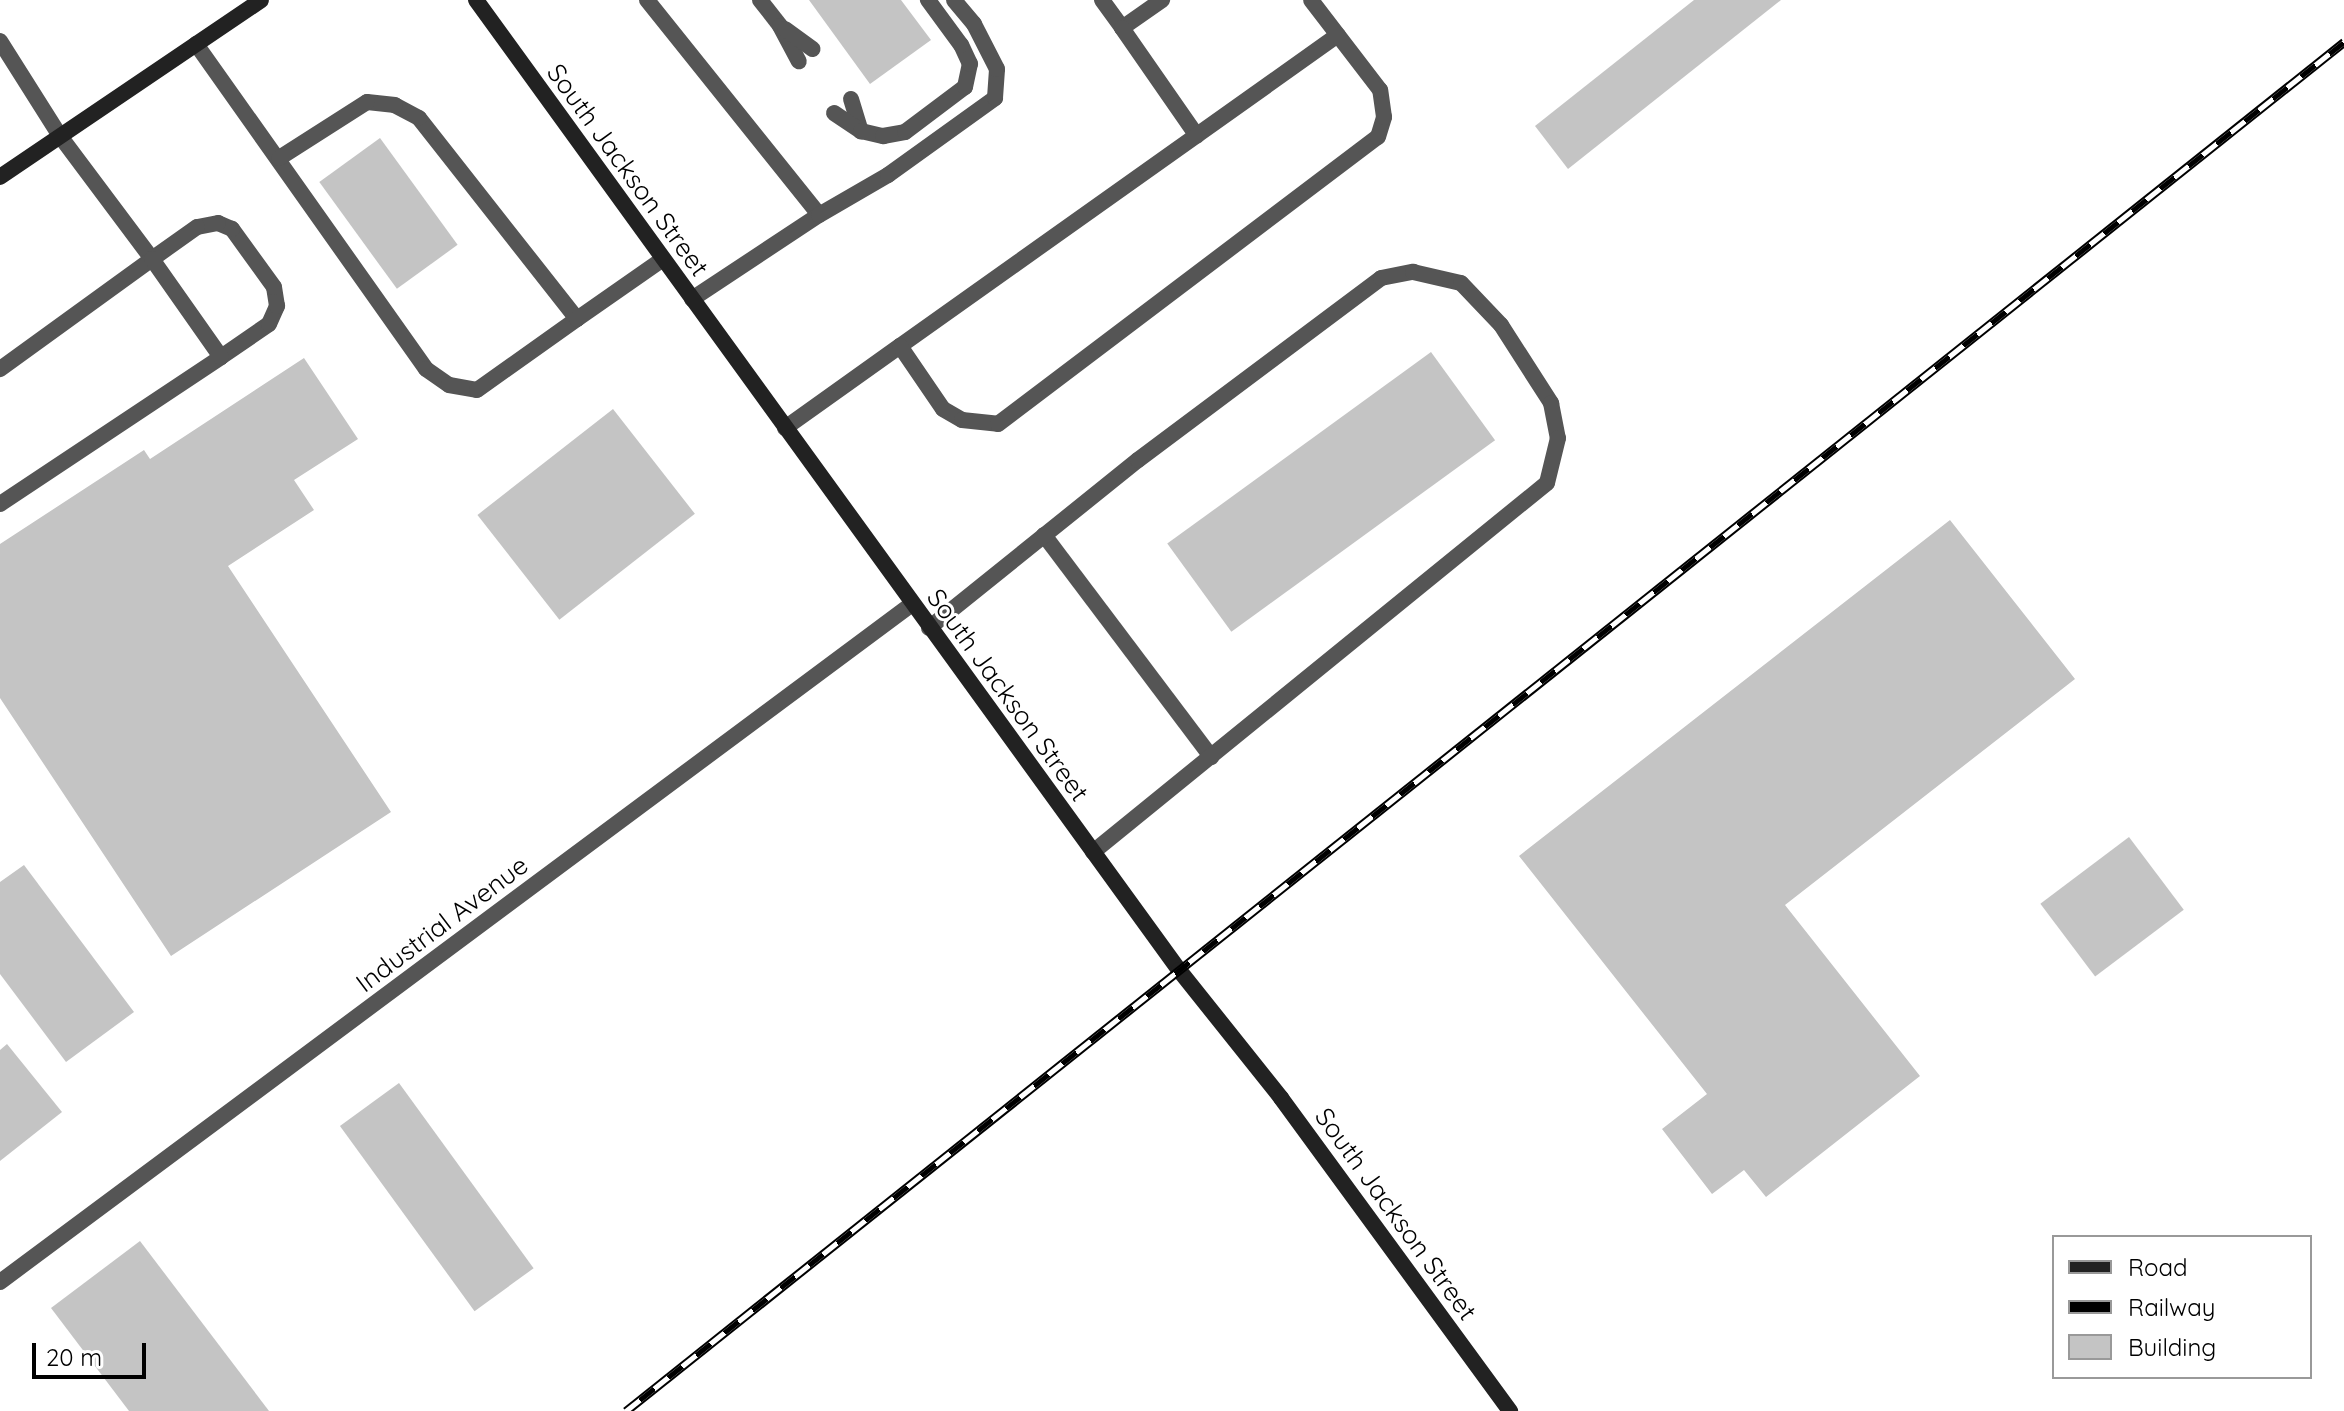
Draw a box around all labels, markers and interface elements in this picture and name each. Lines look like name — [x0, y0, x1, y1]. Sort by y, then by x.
street label: South Jackson Street — [541, 58, 715, 282]
street label: South Jackson Street — [921, 583, 1095, 807]
street label: Industrial Avenue — [350, 849, 534, 999]
street label: South Jackson Street — [1309, 1102, 1483, 1326]
legend — [2052, 1235, 2312, 1379]
text: Road — [2128, 1252, 2188, 1282]
text: Railway — [2128, 1292, 2215, 1322]
scale bar — [36, 1327, 150, 1377]
text: Building — [2128, 1332, 2216, 1362]
text: 20 m — [46, 1342, 102, 1372]

